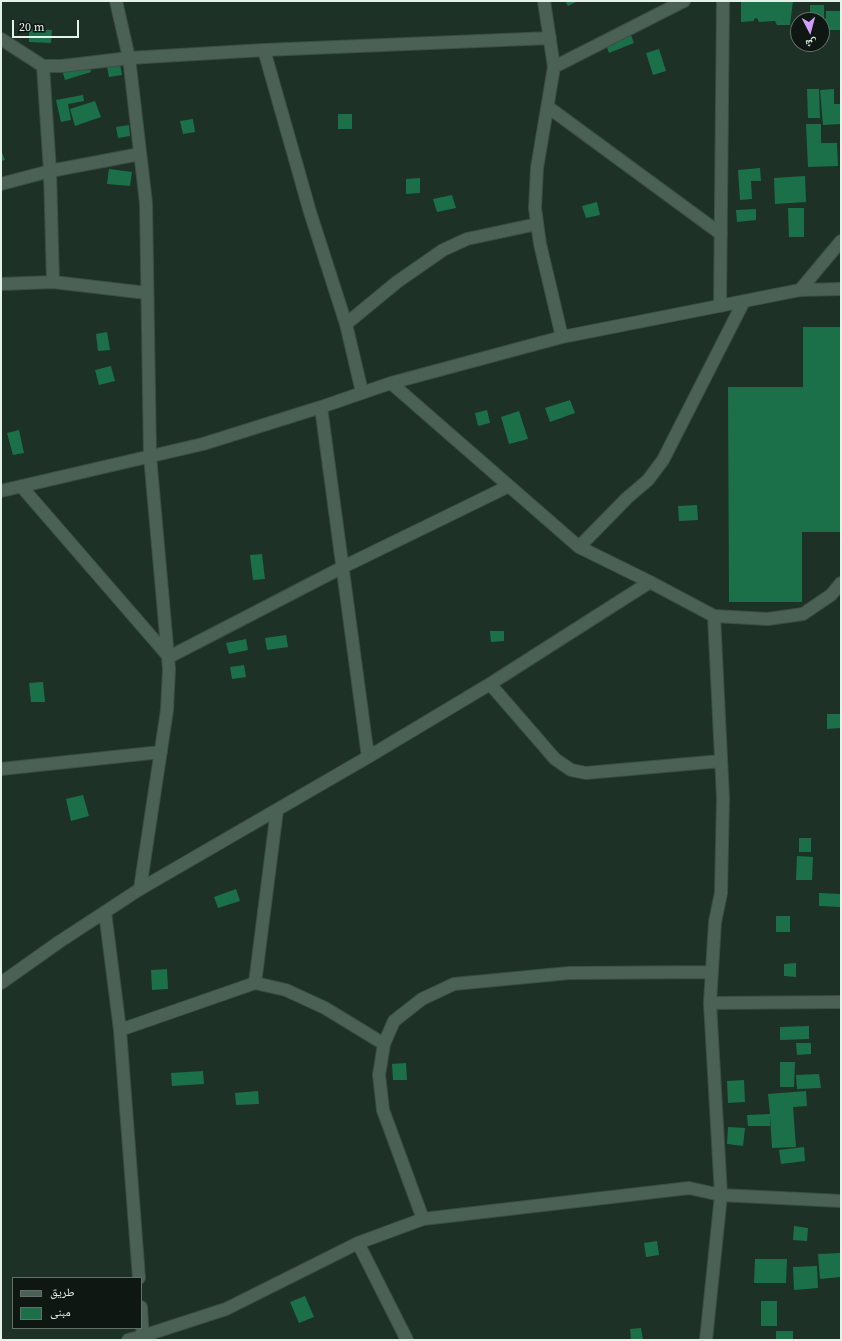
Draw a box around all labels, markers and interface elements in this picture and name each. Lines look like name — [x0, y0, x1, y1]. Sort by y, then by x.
scale bar — [14, 12, 81, 38]
north arrow — [790, 12, 830, 52]
text: 20 m — [19, 19, 45, 35]
text: ش — [805, 35, 818, 52]
legend — [12, 1277, 142, 1329]
text: طريق — [50, 1284, 75, 1300]
text: مبنى — [50, 1304, 71, 1320]

